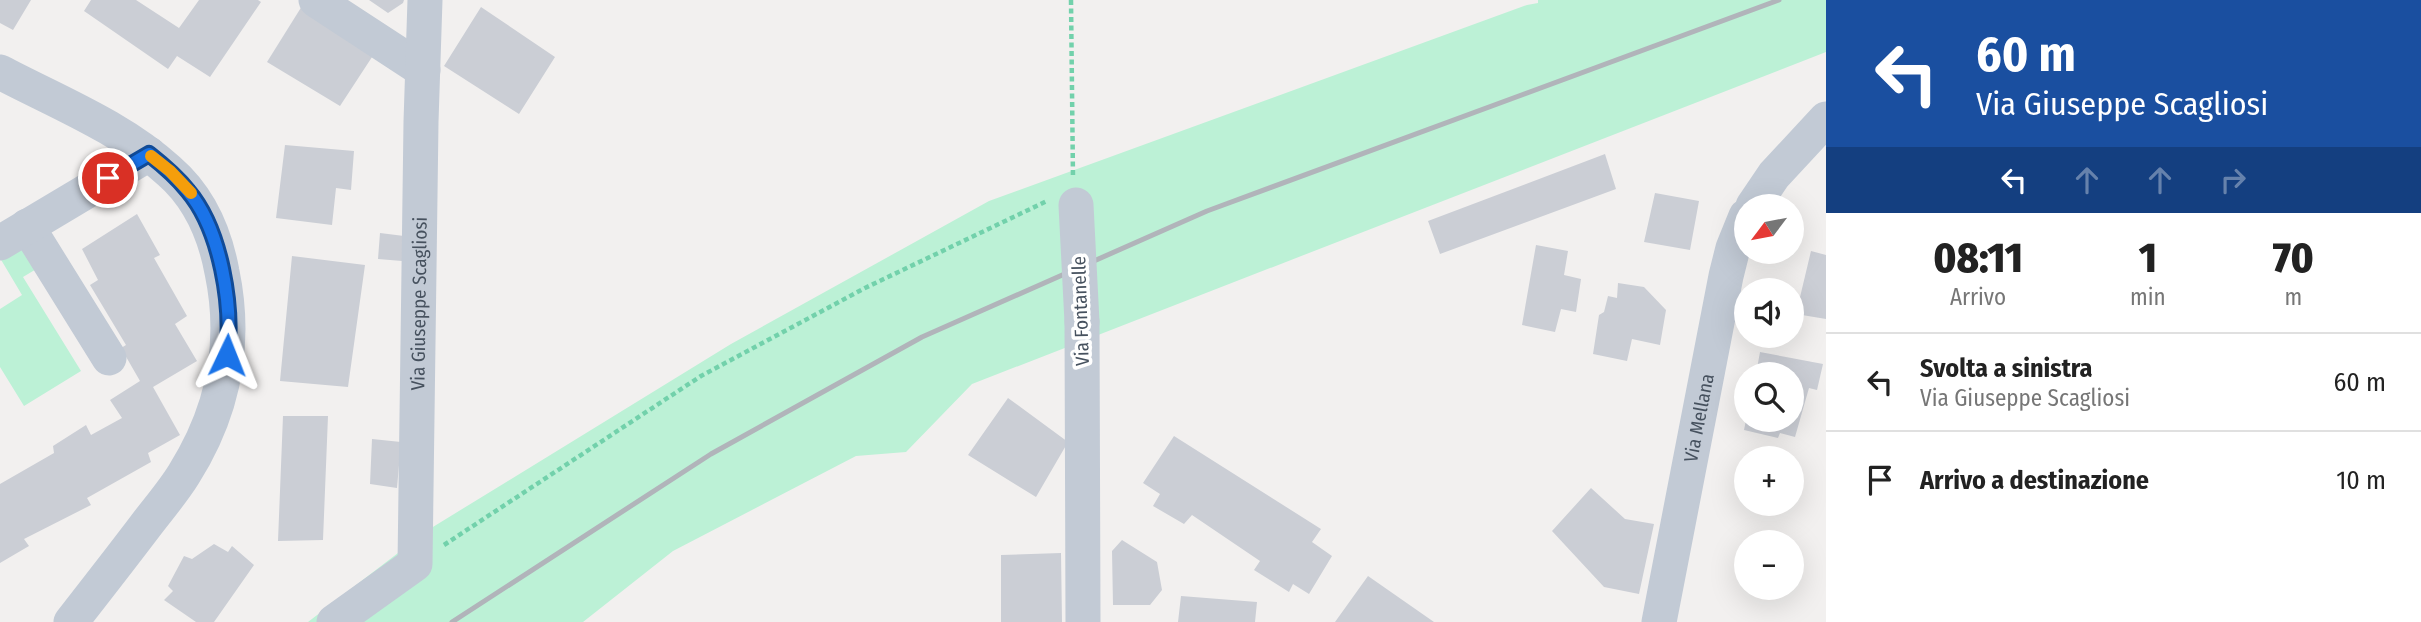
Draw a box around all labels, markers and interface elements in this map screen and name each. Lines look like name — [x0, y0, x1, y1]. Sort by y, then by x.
text: 60 m — [1976, 25, 2076, 84]
icon: left — [1861, 28, 1952, 119]
text: Via Giuseppe Scagliosi — [1976, 85, 2268, 123]
pin — [78, 148, 138, 208]
icon: arrive — [89, 159, 127, 197]
icon: left — [1995, 161, 2033, 199]
icon: ahead — [2068, 161, 2106, 199]
icon: ahead — [2141, 161, 2179, 199]
icon: right — [2214, 161, 2252, 199]
north arrow — [1734, 194, 1804, 264]
map controls — [1734, 194, 1804, 600]
street label: Via Giuseppe Scagliosi — [406, 217, 432, 391]
text: 08:11 — [1933, 233, 2023, 283]
text: 1 — [2139, 233, 2157, 283]
text: 70 — [2273, 233, 2314, 283]
street label: Via Fontanelle — [1067, 256, 1094, 366]
button: sound — [1734, 278, 1804, 348]
text: Arrivo — [1950, 283, 2006, 311]
text: min — [2130, 283, 2166, 311]
text: m — [2284, 283, 2302, 311]
position arrow — [190, 318, 264, 392]
text: Svolta a sinistra — [1920, 353, 2092, 384]
button: search — [1734, 362, 1804, 432]
icon: left — [1861, 363, 1899, 401]
text: 60 m — [2333, 367, 2386, 398]
street label: Via Mellana — [1679, 372, 1719, 464]
text: Via Giuseppe Scagliosi — [1920, 384, 2130, 412]
button: + — [1734, 446, 1804, 516]
icon: arrive — [1861, 461, 1899, 499]
text: Arrivo a destinazione — [1920, 465, 2149, 496]
text: 10 m — [2336, 465, 2386, 496]
button: − — [1734, 530, 1804, 600]

